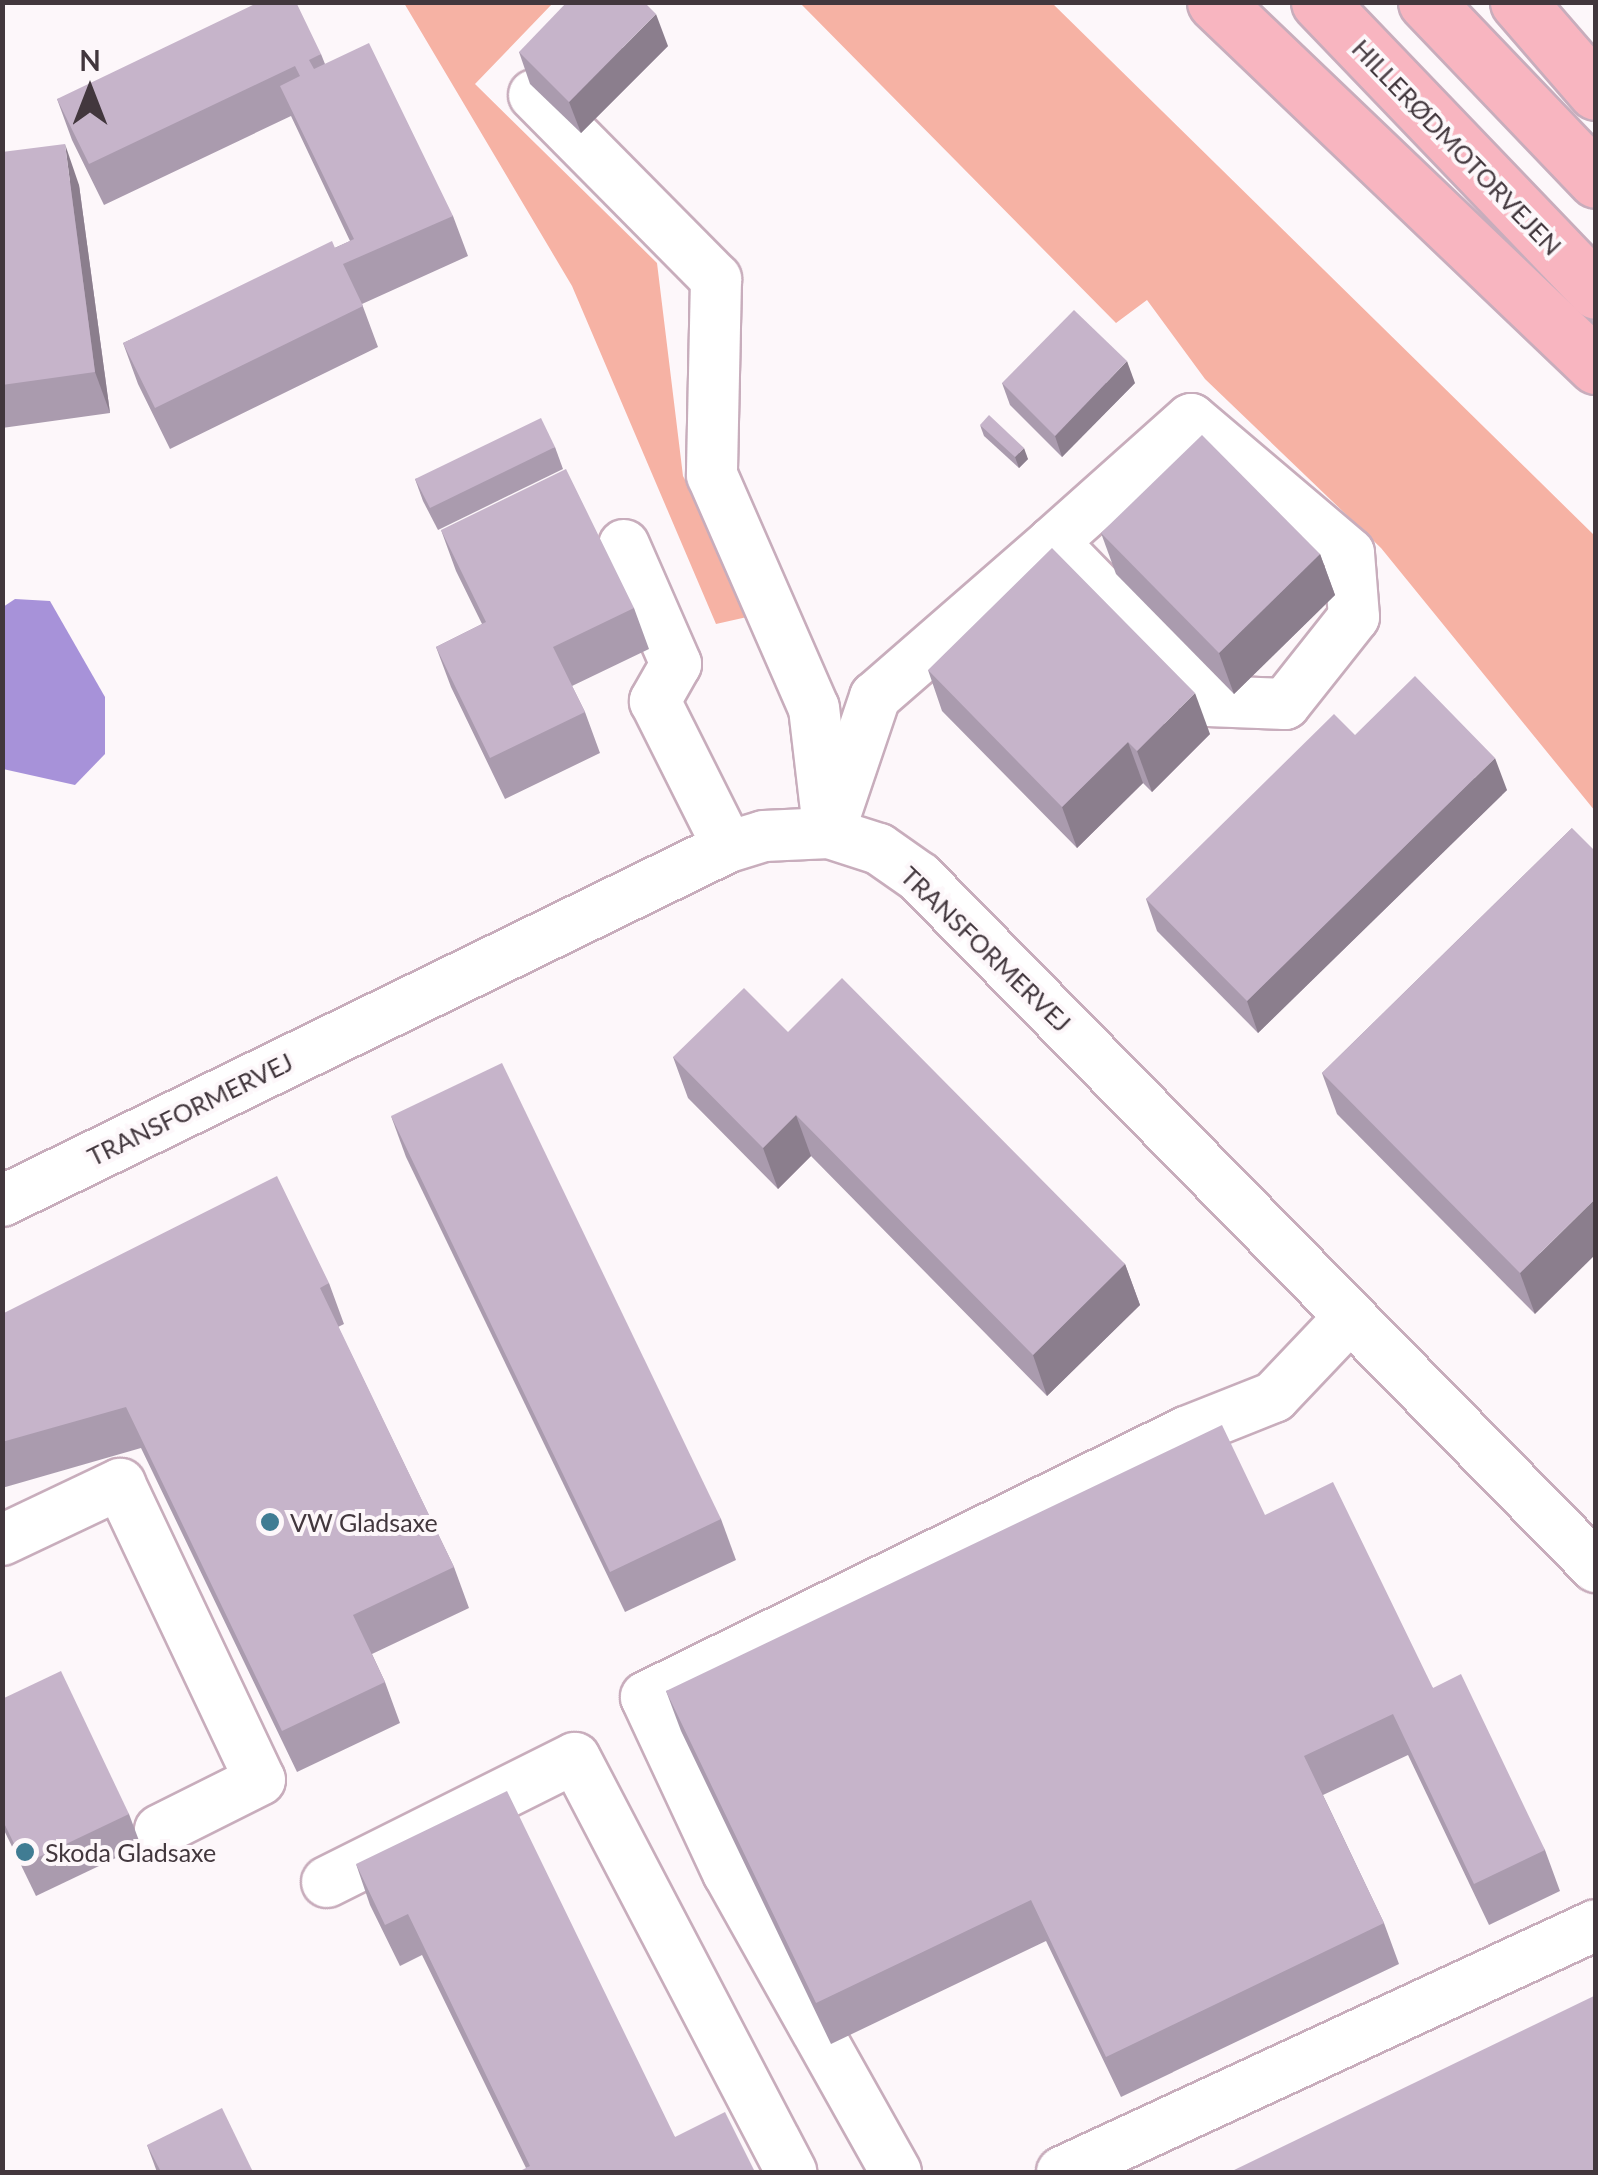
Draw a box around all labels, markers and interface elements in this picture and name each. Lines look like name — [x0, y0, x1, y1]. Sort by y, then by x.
street label: HILLERØDMOTORVEJEN — [1346, 33, 1568, 261]
north arrow — [40, 40, 140, 140]
text: N — [79, 43, 101, 77]
street label: TRANSFORMERVEJ — [895, 860, 1077, 1038]
street label: TRANSFORMERVEJ — [83, 1046, 297, 1172]
place label: VW Gladsaxe — [290, 1507, 438, 1537]
marker: VW Gladsaxe — [259, 1511, 281, 1533]
place label: Skoda Gladsaxe — [45, 1837, 216, 1867]
marker: Skoda Gladsaxe — [14, 1841, 36, 1863]

